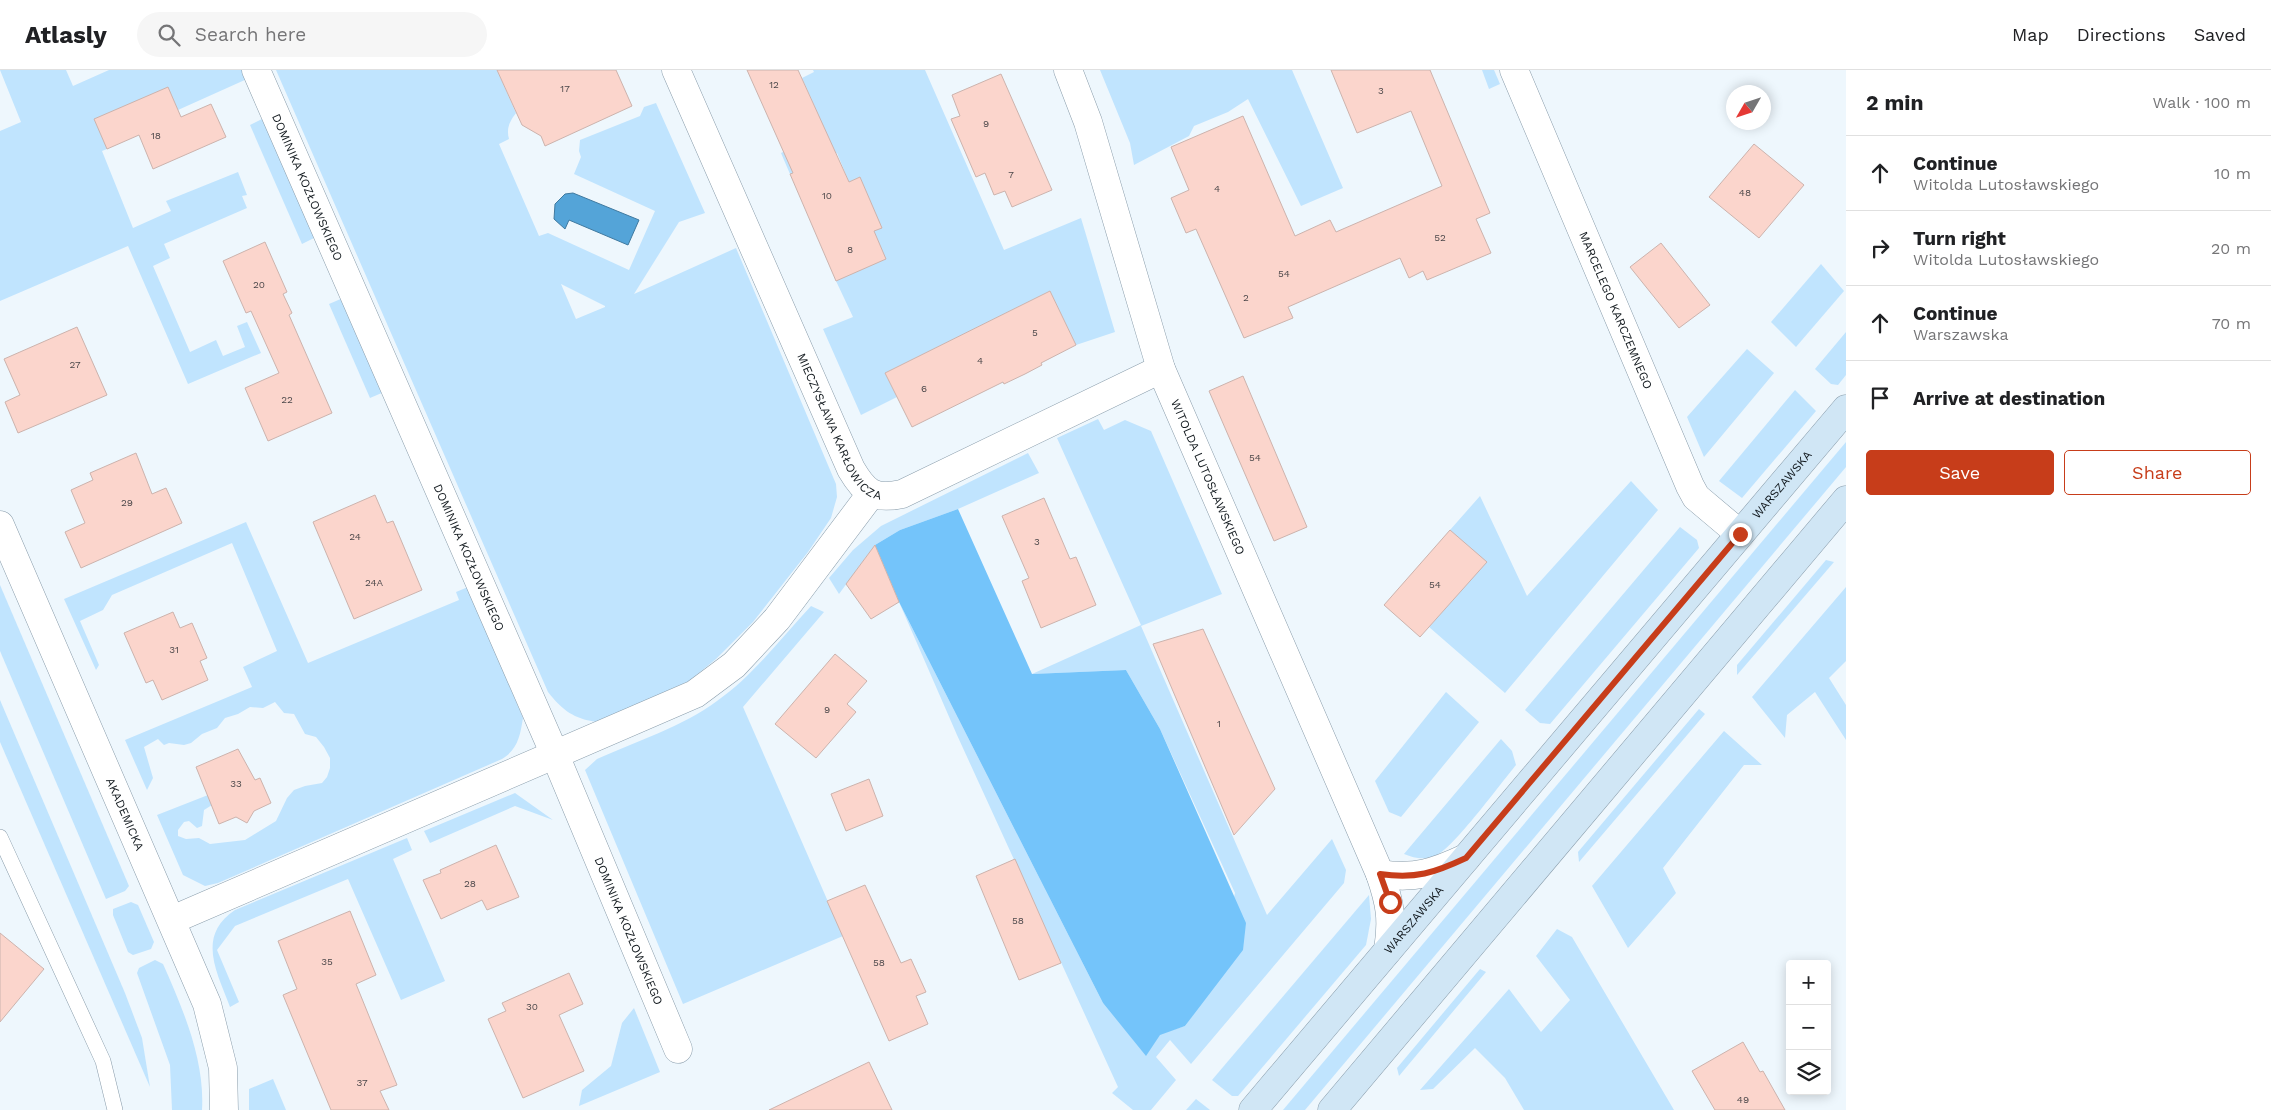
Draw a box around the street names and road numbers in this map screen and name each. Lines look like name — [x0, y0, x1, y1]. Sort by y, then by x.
street label: DOMINIKA KOZŁOWSKIEGO — [269, 112, 345, 263]
street label: MARCELEGO KARCZEMNEGO — [1576, 229, 1655, 391]
street label: MIECZYSŁAWA KARŁOWICZA — [794, 351, 883, 503]
street label: WITOLDA LUTOSŁAWSKIEGO — [1168, 397, 1248, 557]
street label: WARSZAWSKA — [1749, 448, 1815, 522]
street label: DOMINIKA KOZŁOWSKIEGO — [431, 482, 507, 633]
street label: AKADEMICKA — [103, 776, 147, 853]
street label: DOMINIKA KOZŁOWSKIEGO — [591, 855, 666, 1007]
street label: WARSZAWSKA — [1381, 883, 1447, 957]

